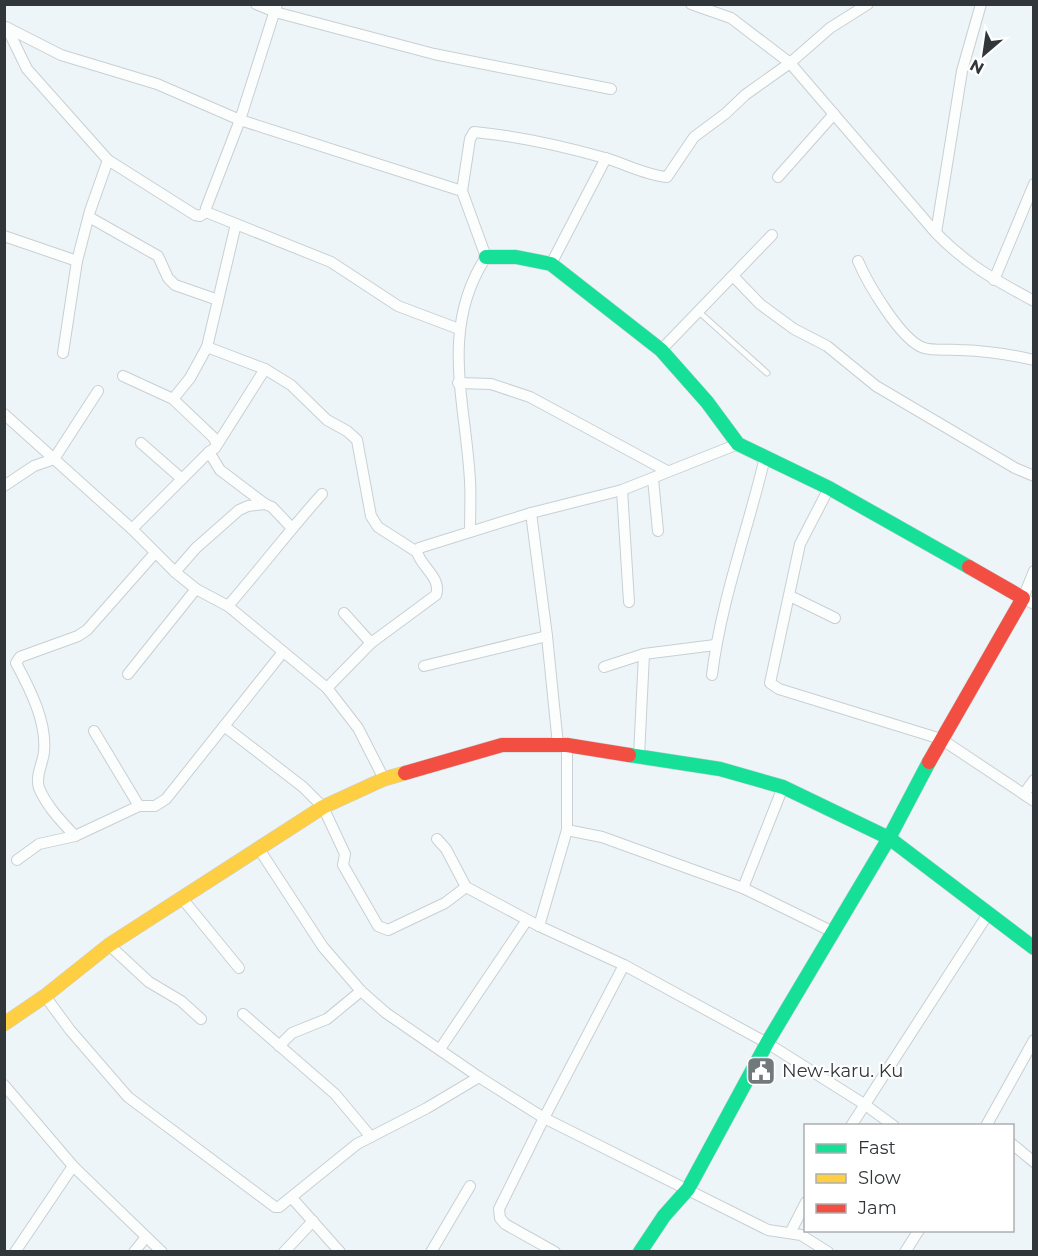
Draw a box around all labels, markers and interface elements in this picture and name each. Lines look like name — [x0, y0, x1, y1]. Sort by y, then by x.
north arrow — [954, 24, 1014, 84]
text: N — [967, 55, 987, 78]
public building icon: New-karu. Ku — [745, 1055, 777, 1087]
place label: New-karu. Ku — [782, 1060, 903, 1082]
legend — [804, 1124, 1014, 1232]
text: Fast — [858, 1137, 896, 1159]
text: Slow — [858, 1167, 901, 1189]
text: Jam — [857, 1197, 897, 1219]

